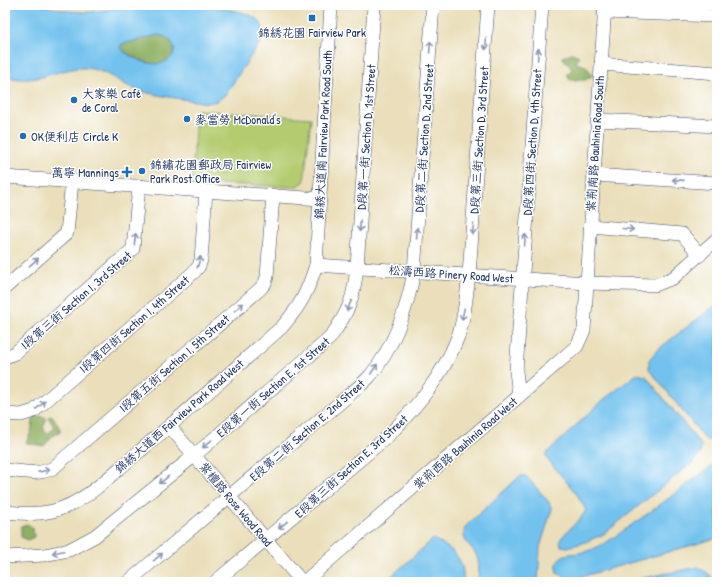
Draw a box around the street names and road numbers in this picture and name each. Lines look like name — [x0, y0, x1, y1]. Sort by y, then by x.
street label: 錦綉大道南 Fairview Park Road South — [310, 50, 336, 220]
street label: D段第二街 Section D, 2nd Street — [410, 62, 438, 213]
street label: D段第一街 Section D, 1st Street — [352, 63, 380, 210]
street label: D段第三街 Section D, 3rd Street — [465, 65, 493, 214]
street label: D段第四街 Section D, 4th Street — [518, 67, 546, 216]
street label: 紫荊南路 Bauhinia Road South — [582, 75, 608, 213]
street label: I段第三街 Section I, 3rd Street — [17, 247, 136, 353]
street label: 松濤西路 Pinery Road West — [388, 261, 515, 287]
street label: I段第四街 Section I, 4th Street — [75, 271, 193, 377]
street label: I段第五街 Section I, 5th Street — [115, 310, 234, 416]
street label: E段第一街 Section E, 1st Street — [213, 332, 334, 441]
street label: 錦綉大道西 Fairview Park Road West — [111, 355, 248, 477]
street label: E段第二街 Section E, 2nd Street — [246, 375, 369, 485]
street label: 紫荊西路 Bauhinia Road West — [409, 392, 521, 493]
street label: E段第三街 Section E, 3rd Street — [291, 410, 412, 521]
street label: 紫檀路 Rose Wood Road — [196, 458, 277, 550]

